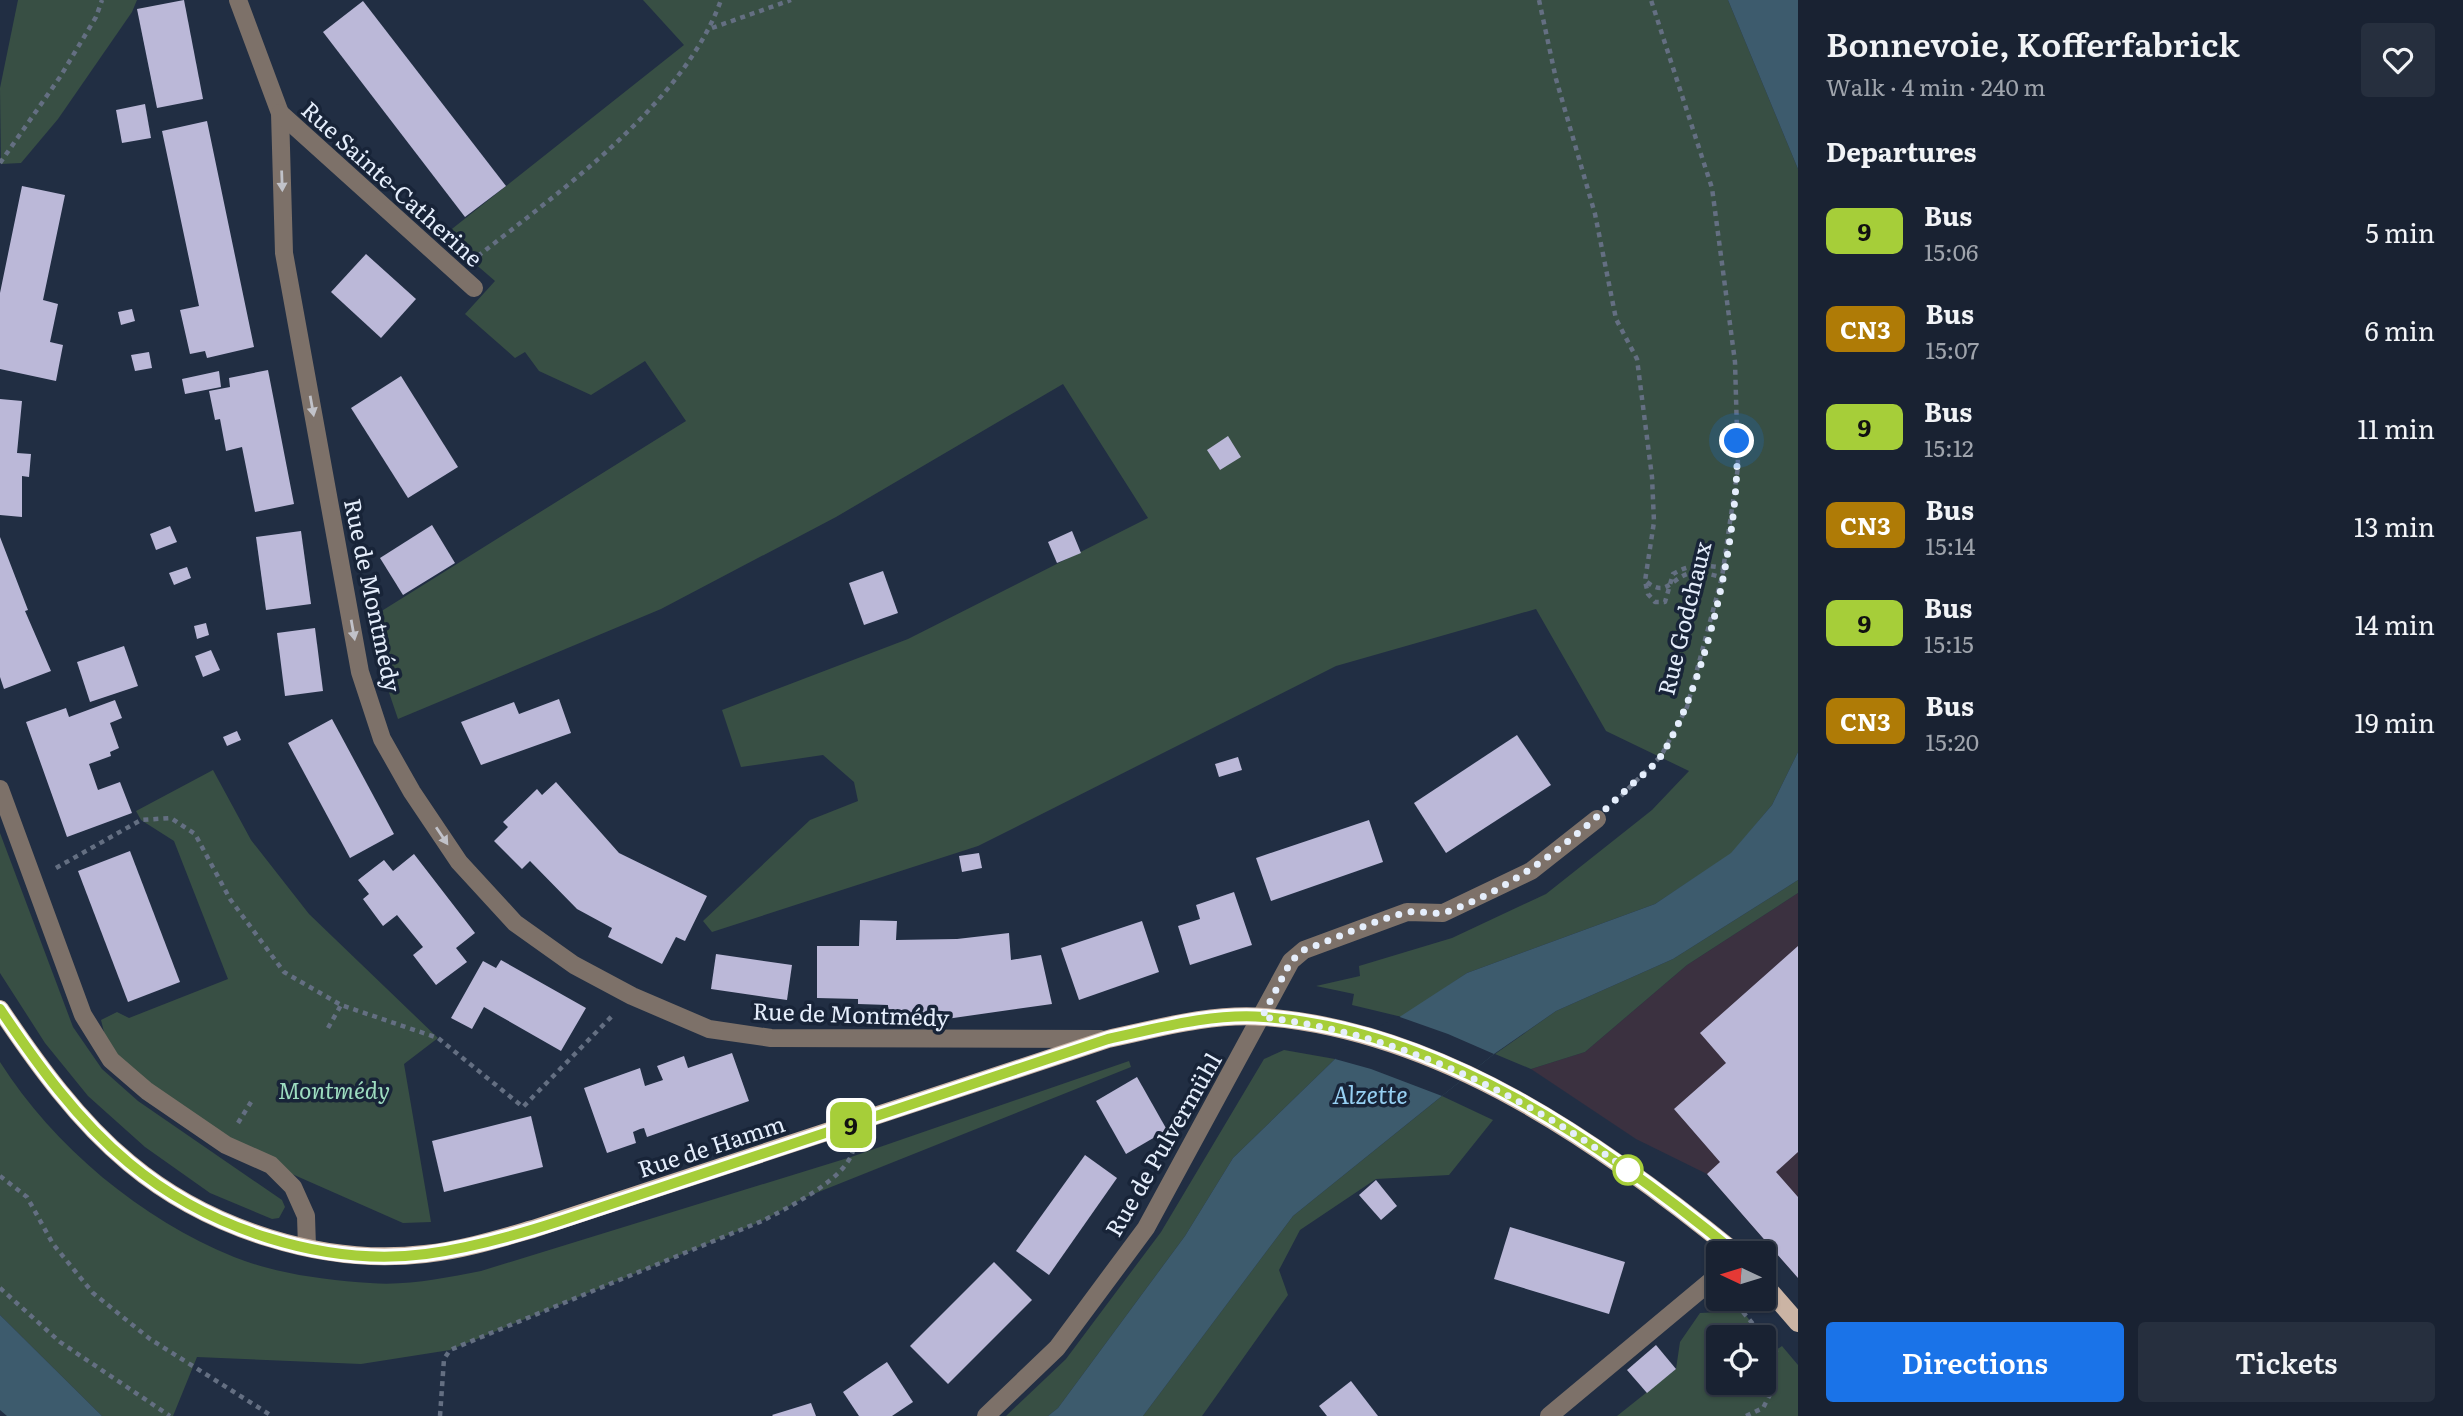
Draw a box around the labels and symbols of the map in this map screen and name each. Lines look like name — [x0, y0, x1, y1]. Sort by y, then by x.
street label: Rue Sainte-Catherine — [295, 92, 491, 274]
one-way arrow — [276, 170, 287, 192]
one-way arrow — [307, 395, 318, 417]
your location — [1719, 423, 1754, 458]
street label: Rue de Montmédy — [337, 495, 411, 696]
street label: Rue Godchaux — [1647, 538, 1719, 698]
one-way arrow — [347, 619, 358, 641]
one-way arrow — [435, 827, 449, 845]
street label: Rue de Montmédy — [752, 993, 951, 1033]
street label: Rue de Pulvermühl — [1095, 1045, 1229, 1242]
park label: Montmédy — [278, 1072, 390, 1106]
water label: Alzette — [1332, 1076, 1408, 1111]
line badge: 9 — [828, 1102, 874, 1148]
street label: Rue de Hamm — [633, 1105, 789, 1185]
unlabelled marker — [1613, 1155, 1643, 1185]
north arrow — [1706, 1241, 1776, 1311]

